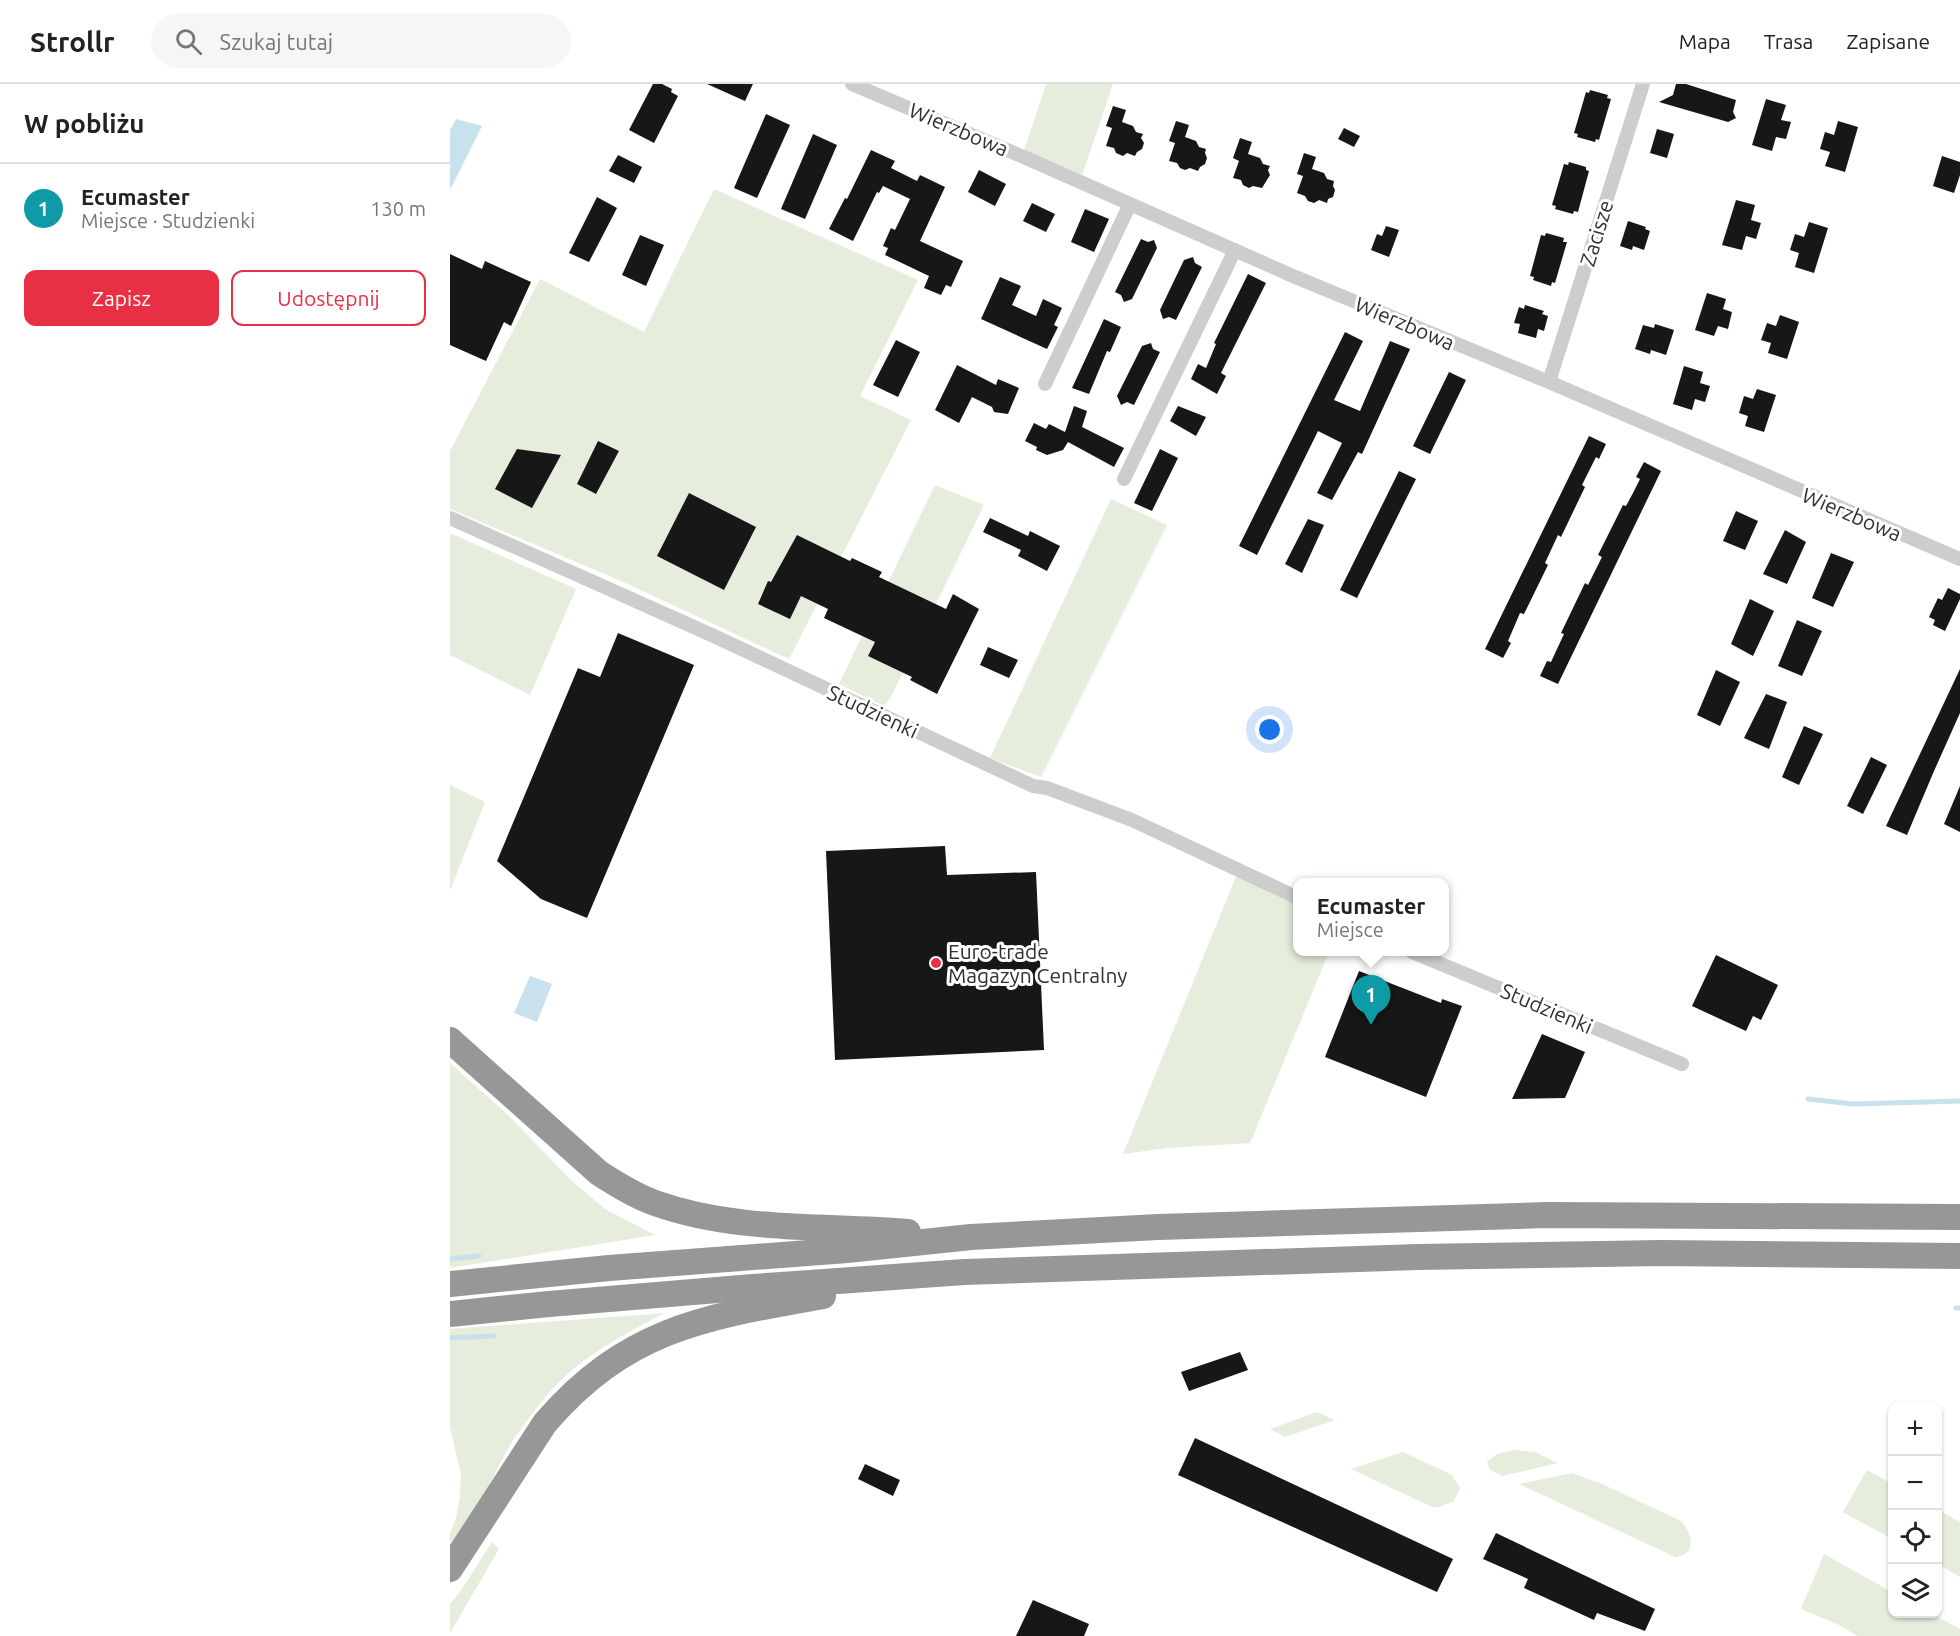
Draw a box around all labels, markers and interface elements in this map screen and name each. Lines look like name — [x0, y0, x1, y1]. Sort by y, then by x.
search box — [151, 14, 571, 68]
icon: search — [172, 25, 205, 58]
text: Strollr — [30, 26, 115, 57]
text: Szukaj tutaj — [220, 29, 333, 54]
text: Mapa — [1679, 29, 1731, 53]
text: Trasa — [1764, 29, 1813, 53]
text: Zapisane — [1846, 29, 1930, 53]
street label: Wierzbowa — [906, 97, 1012, 161]
text: W pobliżu — [24, 109, 145, 138]
text: Ecumaster — [81, 184, 190, 209]
text: 1 — [38, 197, 49, 220]
text: 130 m — [370, 197, 426, 220]
street label: Zacisze — [1575, 197, 1617, 269]
text: Miejsce · Studzienki — [81, 209, 255, 232]
button: Zapisz — [24, 270, 219, 326]
button: Udostępnij — [231, 270, 426, 326]
street label: Wierzbowa — [1352, 291, 1458, 355]
street label: Wierzbowa — [1799, 482, 1905, 546]
street label: Studzienki — [824, 680, 922, 742]
your location — [1255, 715, 1284, 744]
popup — [1293, 878, 1449, 956]
text: Ecumaster — [1317, 893, 1425, 918]
text: Miejsce — [1317, 918, 1384, 941]
place label: Euro-trade Magazyn Centralny — [948, 939, 1127, 987]
marker: Euro-trade Magazyn Centralny — [929, 956, 943, 970]
pin: 1 — [1352, 976, 1390, 1025]
street label: Studzienki — [1497, 978, 1597, 1038]
map controls — [1888, 1402, 1942, 1618]
button: + — [1888, 1402, 1942, 1456]
button: − — [1888, 1456, 1942, 1510]
button: locate — [1888, 1510, 1942, 1564]
button: layers — [1888, 1564, 1942, 1618]

